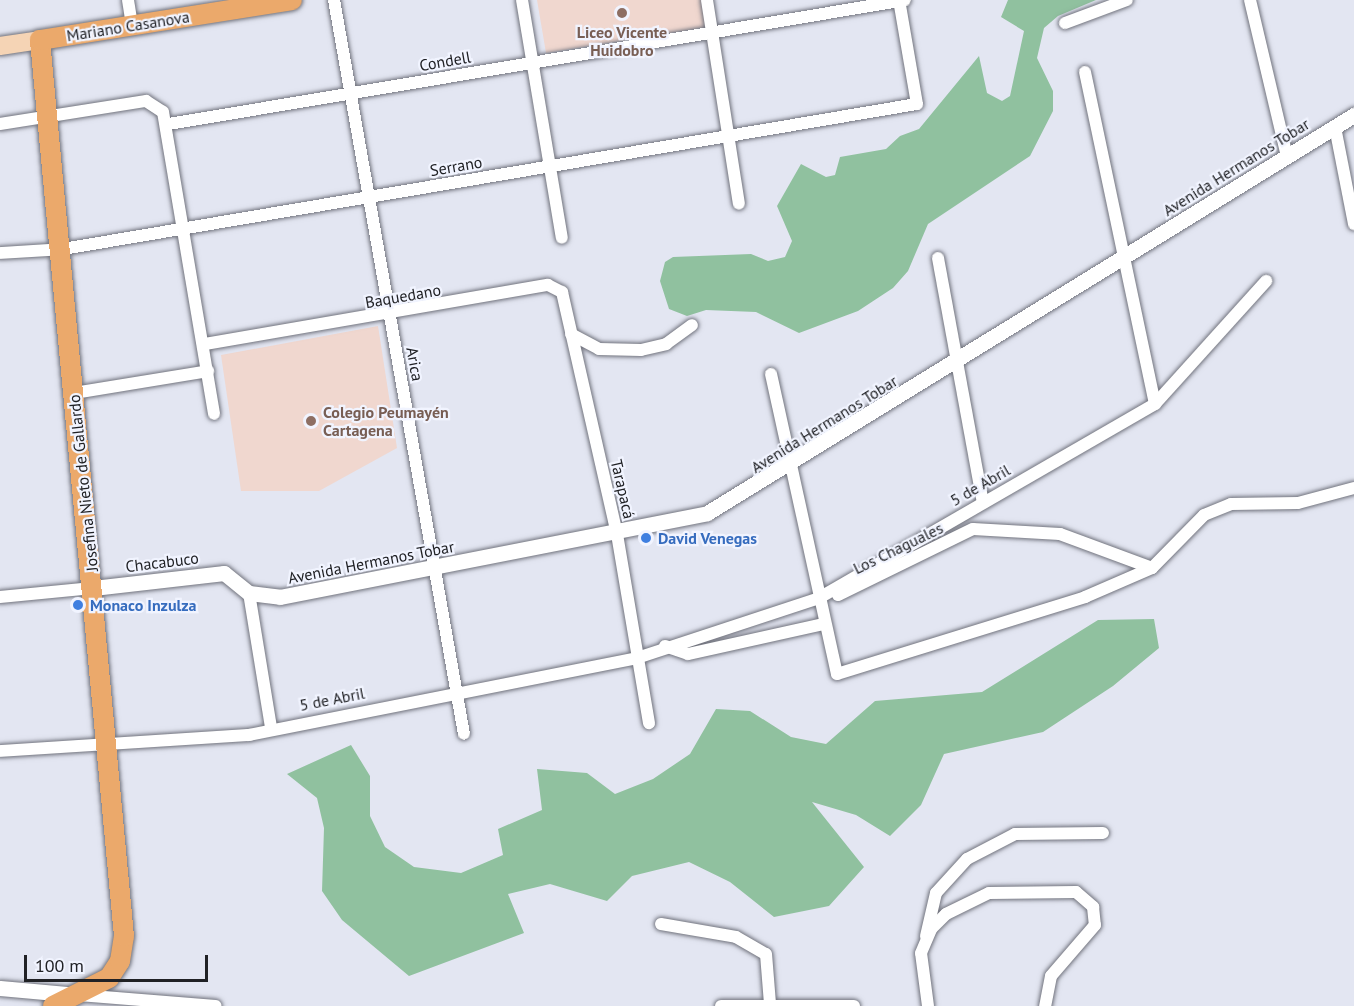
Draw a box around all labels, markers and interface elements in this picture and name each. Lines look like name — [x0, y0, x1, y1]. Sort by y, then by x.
marker: Liceo Vicente Huidobro — [615, 6, 629, 20]
street label: Mariano Casanova — [65, 7, 191, 45]
place label: Liceo Vicente Huidobro — [577, 22, 667, 60]
street label: Condell — [418, 47, 472, 75]
street label: Avenida Hermanos Tobar — [1159, 114, 1313, 220]
street label: Serrano — [428, 152, 484, 180]
street label: Baquedano — [364, 280, 442, 312]
street label: Arica — [403, 345, 427, 383]
street label: Avenida Hermanos Tobar — [747, 371, 901, 477]
street label: Josefina Nieto de Gallardo — [64, 394, 102, 572]
place label: Colegio Peumayén Cartagena — [323, 402, 449, 440]
marker: Colegio Peumayén Cartagena — [304, 414, 318, 428]
street label: Tarapacá — [607, 457, 639, 521]
street label: 5 de Abril — [946, 460, 1014, 510]
street label: Los Chaguales — [850, 518, 946, 578]
place label: David Venegas — [658, 528, 758, 548]
marker: David Venegas — [639, 531, 653, 545]
street label: Avenida Hermanos Tobar — [286, 536, 456, 588]
street label: Chacabuco — [124, 548, 200, 576]
place label: Monaco Inzulza — [90, 595, 197, 615]
marker: Monaco Inzulza — [71, 598, 85, 612]
street label: 5 de Abril — [298, 683, 366, 715]
scale bar — [27, 943, 212, 981]
text: 100 m — [35, 954, 84, 977]

